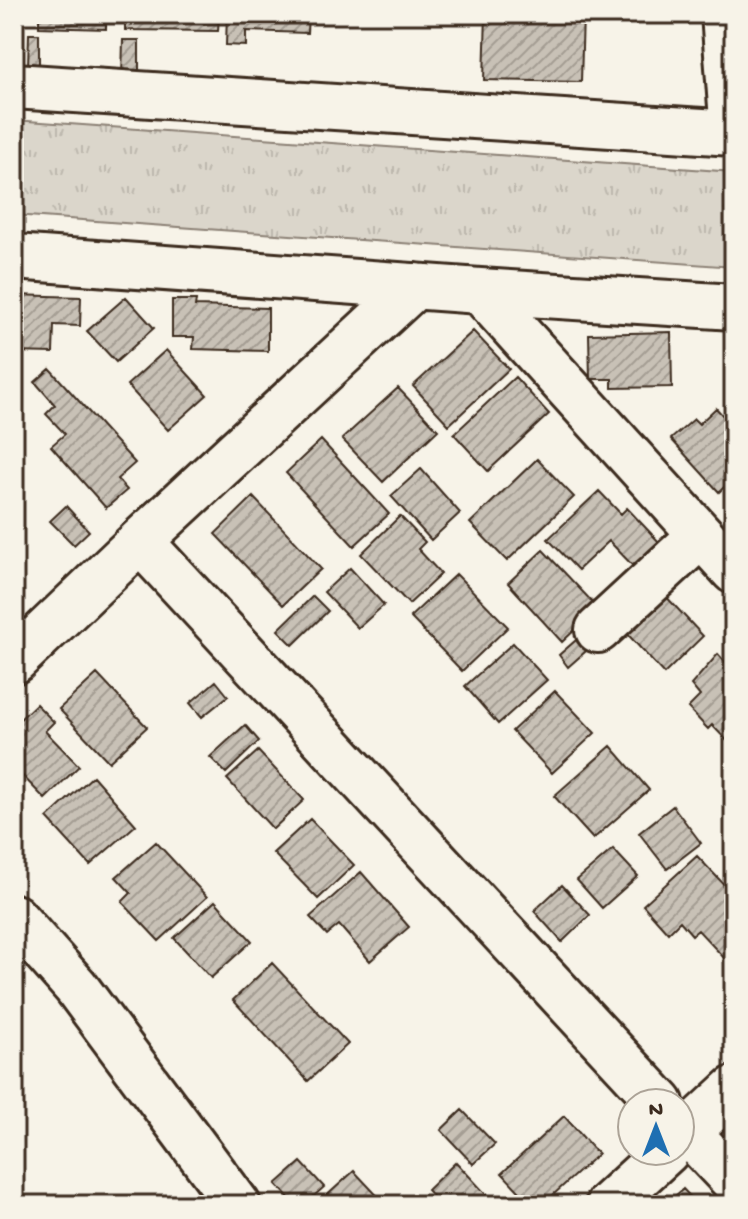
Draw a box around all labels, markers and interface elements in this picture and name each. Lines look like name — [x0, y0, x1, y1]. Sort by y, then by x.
north arrow — [616, 1087, 696, 1167]
text: N — [649, 1098, 663, 1124]

